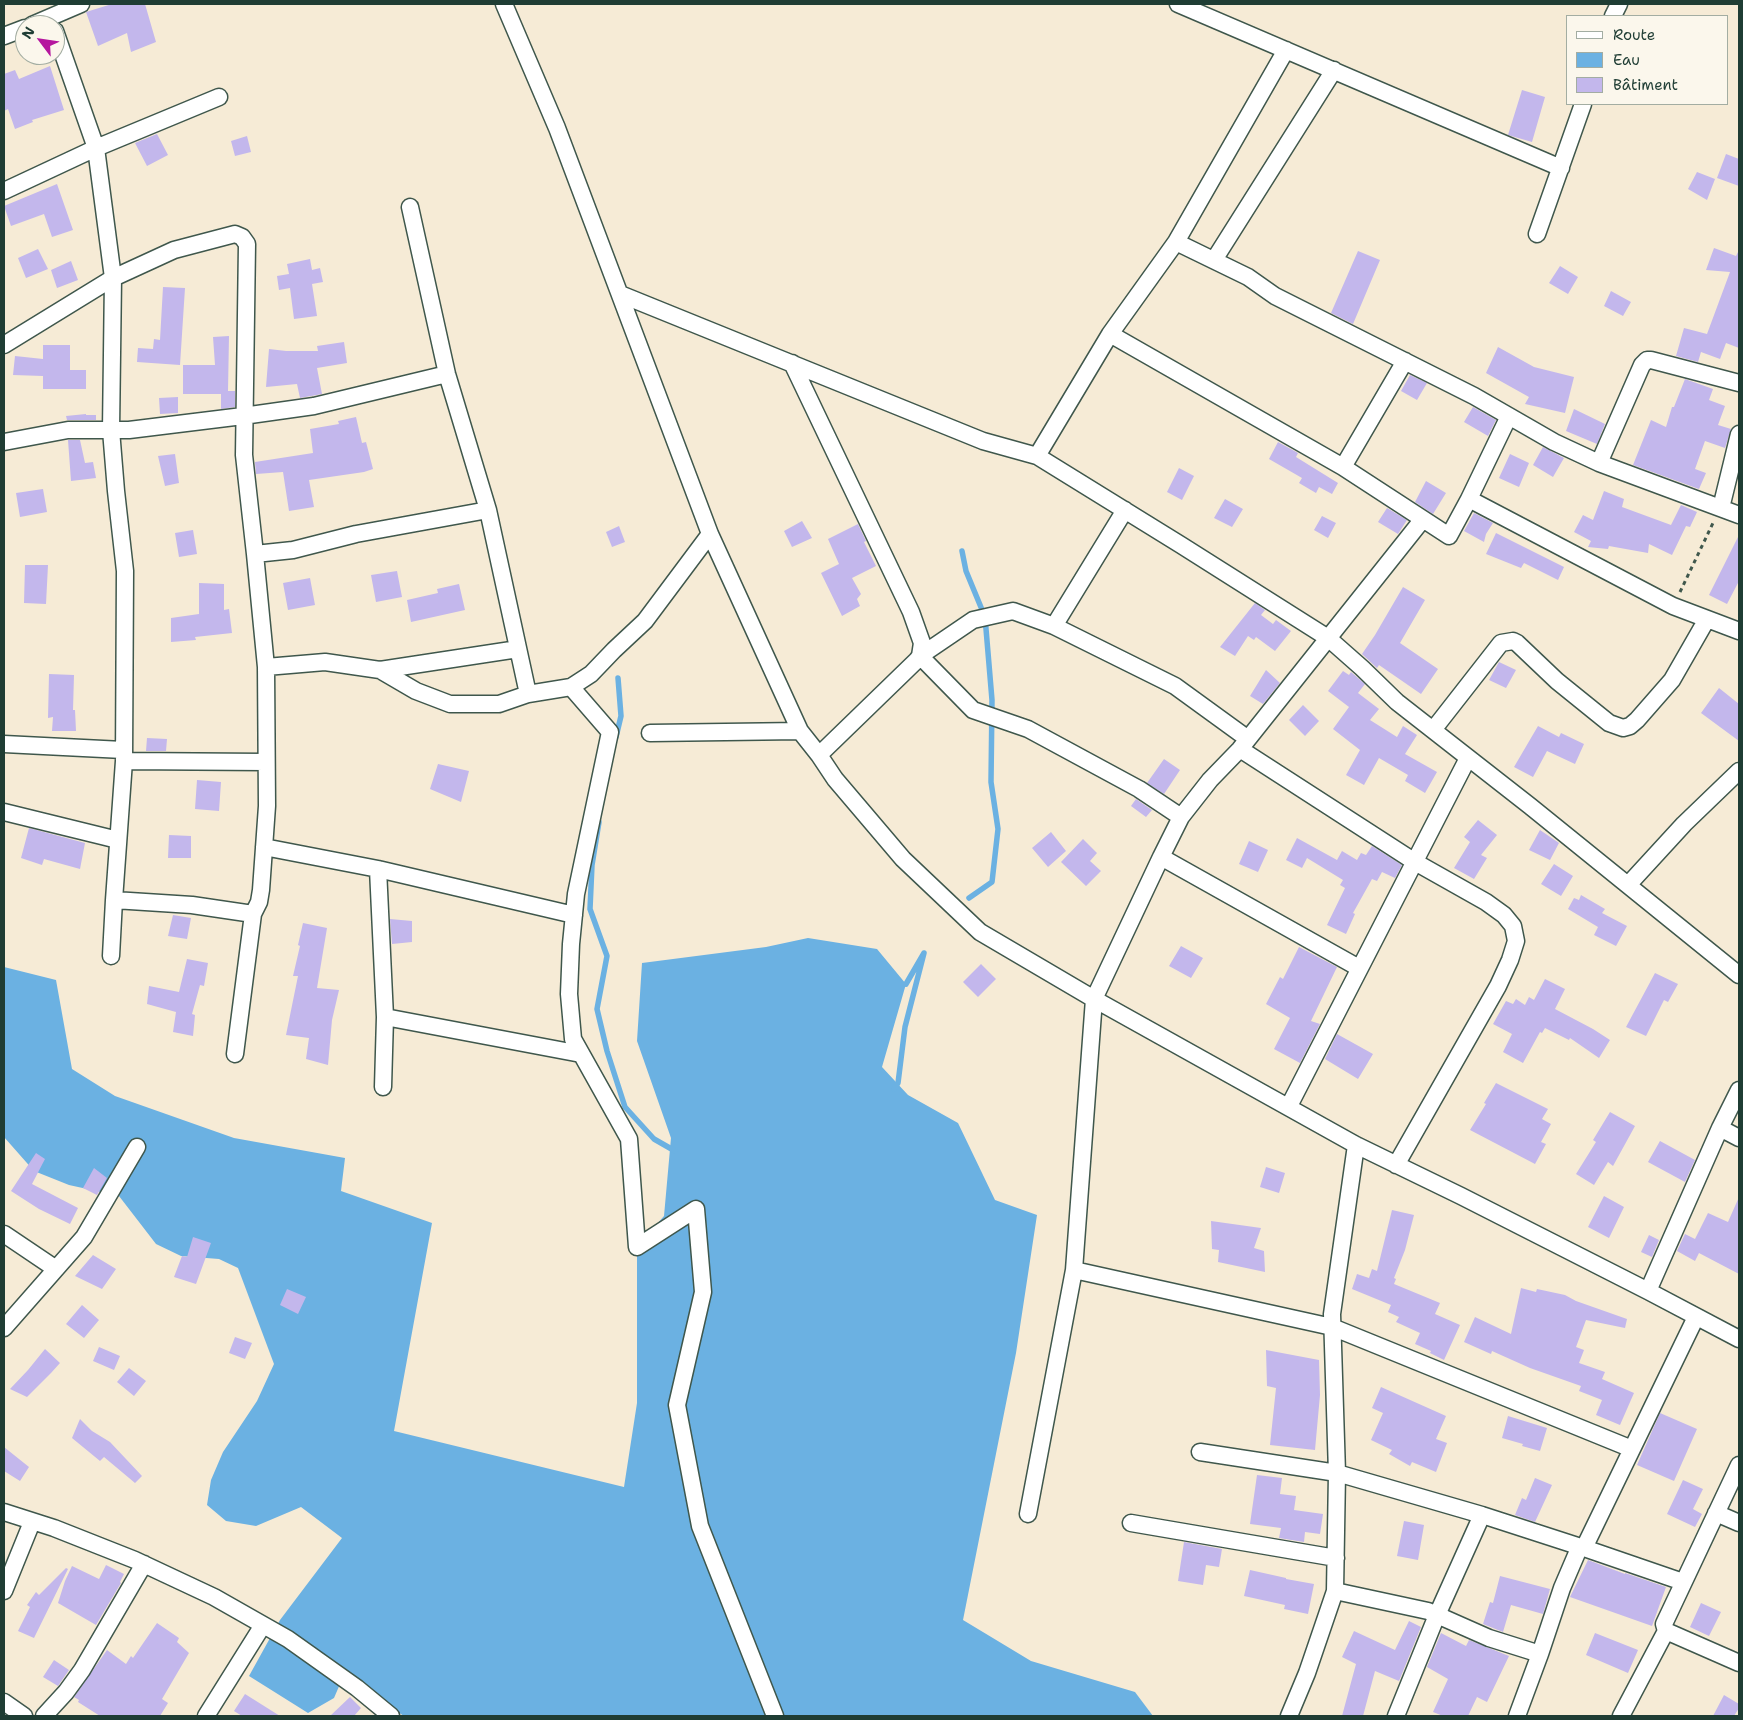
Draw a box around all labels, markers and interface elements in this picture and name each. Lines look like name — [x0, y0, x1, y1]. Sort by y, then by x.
north arrow — [15, 15, 65, 65]
legend — [1566, 15, 1728, 105]
text: N — [17, 23, 39, 42]
text: Route — [1613, 25, 1655, 45]
text: Eau — [1613, 50, 1640, 70]
text: Bâtiment — [1613, 75, 1678, 95]

